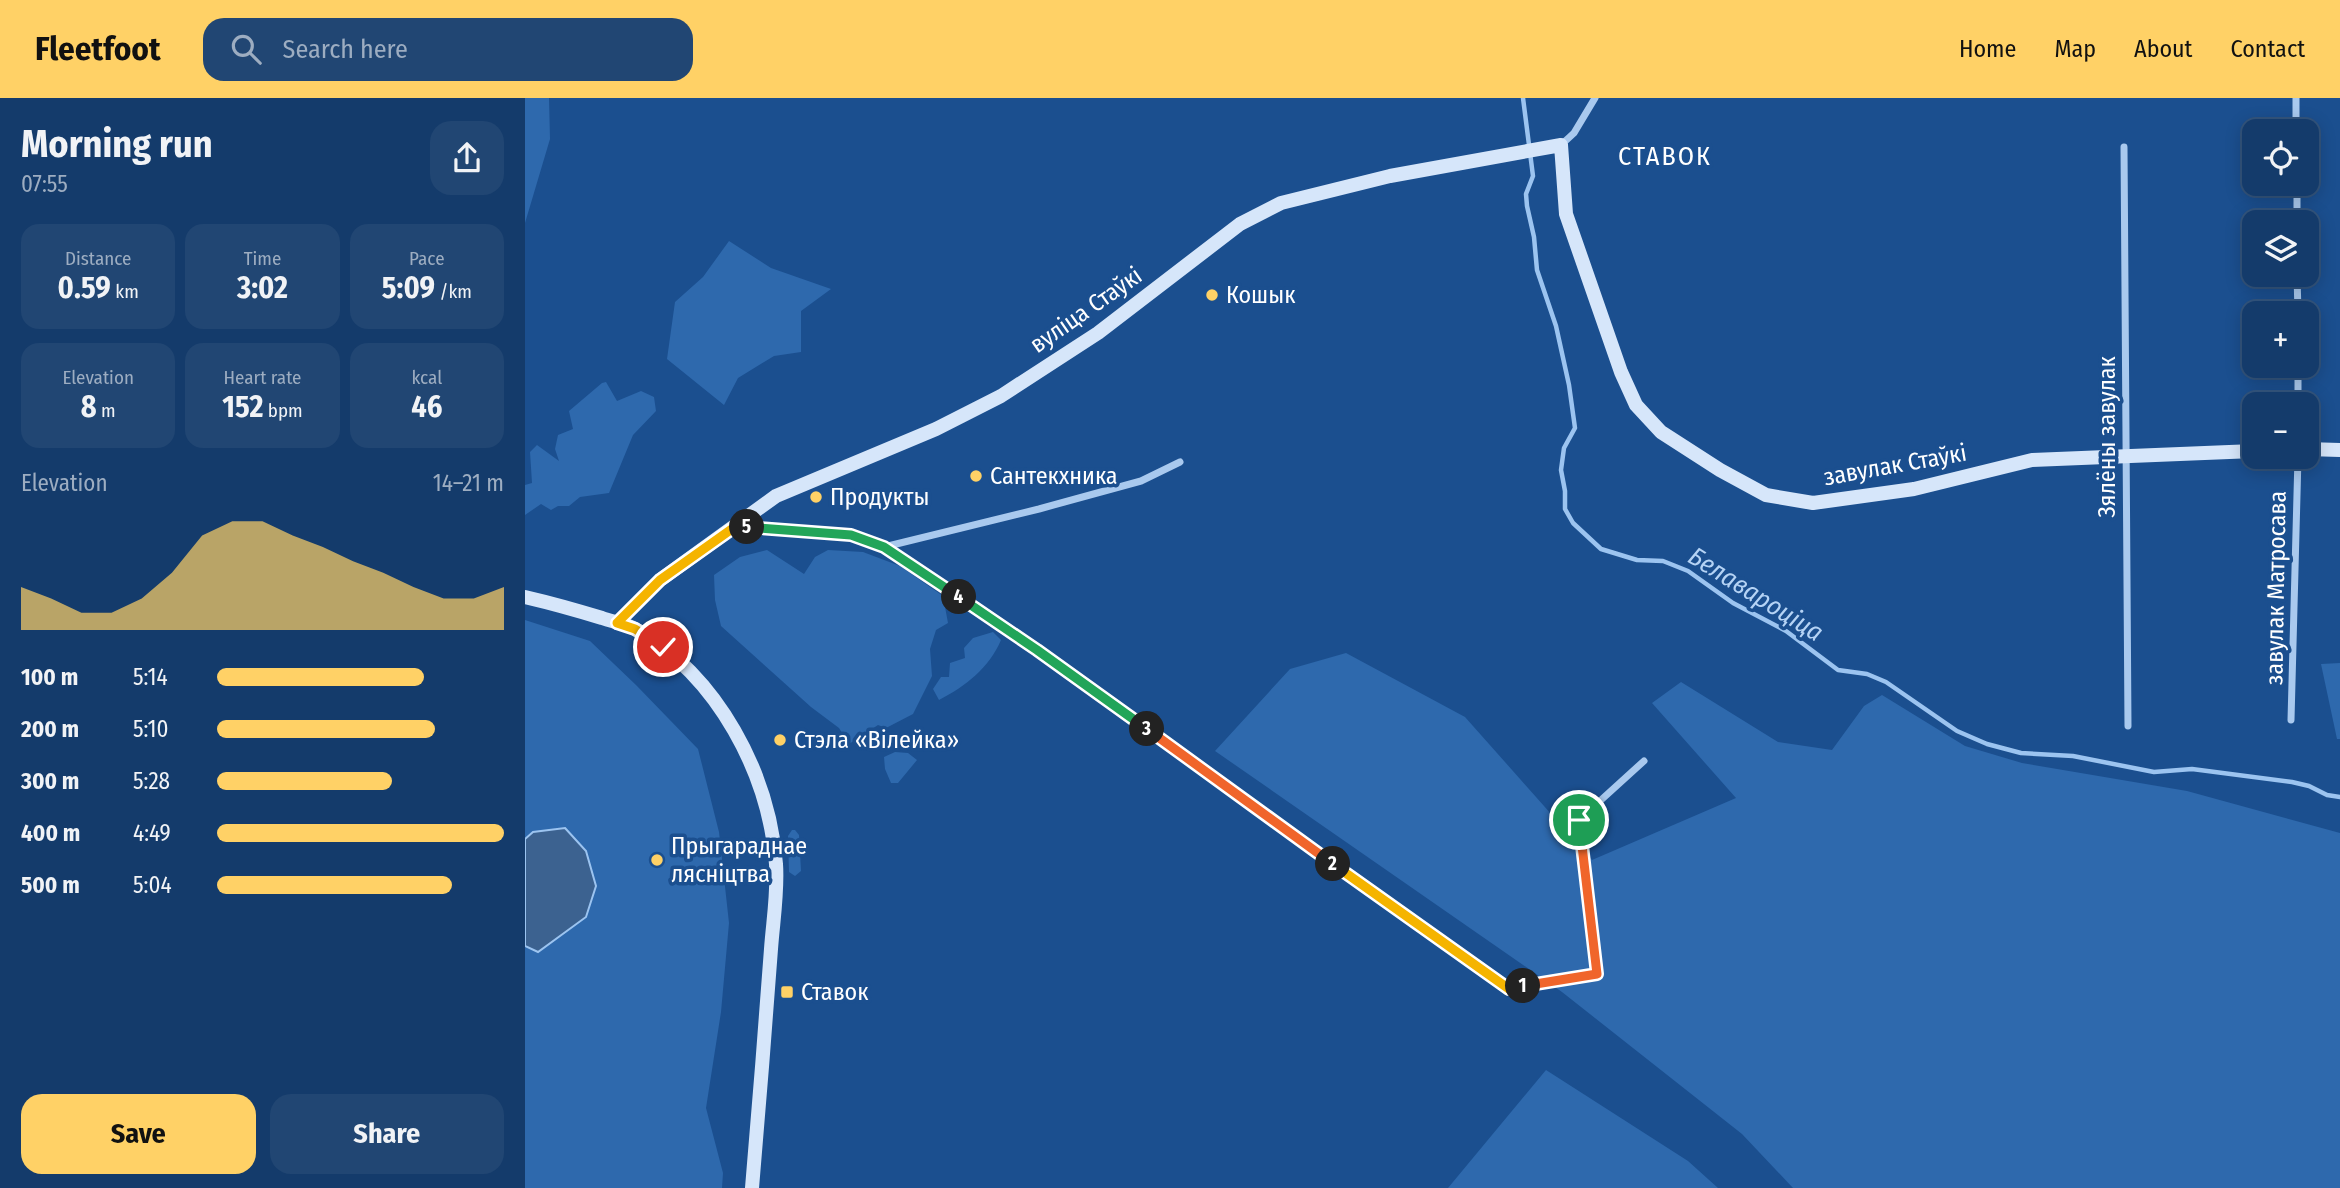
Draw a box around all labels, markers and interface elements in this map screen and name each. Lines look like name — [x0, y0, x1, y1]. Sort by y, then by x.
search box — [203, 18, 693, 81]
text: Fleetfoot — [35, 29, 161, 69]
icon: search — [227, 30, 265, 68]
text: Search here — [283, 34, 408, 65]
text: Home — [1959, 35, 2016, 63]
text: Map — [2054, 35, 2096, 63]
text: About — [2134, 35, 2192, 63]
text: Contact — [2230, 35, 2305, 63]
map controls — [2242, 119, 2319, 469]
button: locate — [2242, 119, 2319, 196]
text: Morning run — [21, 121, 213, 167]
button: share — [430, 121, 504, 195]
district label: СТАВОК — [1618, 141, 1712, 172]
text: 07:55 — [21, 170, 68, 198]
button: layers — [2242, 210, 2319, 287]
text: Distance — [65, 247, 131, 270]
text: Time — [244, 247, 281, 270]
text: Pace — [409, 247, 445, 270]
street label: вуліца Стаўкі — [1025, 261, 1147, 359]
text: 0.59 — [58, 270, 111, 306]
text: 3:02 — [237, 270, 288, 306]
text: 5:09 — [382, 270, 435, 306]
text: km — [111, 280, 139, 303]
text: /km — [435, 280, 472, 303]
place label: Кошык — [1226, 281, 1296, 309]
marker: Кошык — [1204, 287, 1220, 303]
button: + — [2242, 301, 2319, 378]
street label: Зялёны завулак — [2093, 355, 2121, 518]
text: Elevation — [62, 366, 134, 389]
text: Heart rate — [223, 366, 302, 389]
text: kcal — [411, 366, 442, 389]
text: 8 — [81, 389, 97, 425]
text: 152 — [222, 389, 263, 425]
text: 46 — [411, 389, 442, 425]
button: − — [2242, 392, 2319, 469]
text: m — [97, 399, 116, 422]
text: bpm — [263, 399, 303, 422]
street label: завулак Стаўкі — [1821, 439, 1969, 491]
place label: Сантекхника — [990, 462, 1118, 490]
marker: Сантекхника — [968, 468, 984, 484]
text: Elevation — [21, 469, 108, 497]
text: 14–21 m — [433, 469, 504, 497]
place label: Продукты — [830, 483, 929, 511]
marker: Продукты — [808, 489, 824, 505]
street label: завулак Матросава — [2260, 491, 2292, 685]
pin: 5 — [729, 510, 765, 544]
text: 5 — [742, 515, 751, 538]
water label: Белавароціца — [1683, 541, 1829, 648]
pin: 4 — [941, 580, 977, 614]
text: 4 — [954, 585, 963, 608]
pin — [633, 617, 693, 677]
icon: check — [644, 628, 682, 666]
text: 100 m — [21, 663, 78, 691]
text: 5:14 — [133, 663, 168, 691]
pin: 3 — [1129, 712, 1165, 746]
text: 200 m — [21, 715, 79, 743]
text: 5:10 — [133, 715, 168, 743]
text: 3 — [1142, 717, 1151, 740]
place label: Стэла «Вілейка» — [794, 726, 959, 754]
marker: Стэла «Вілейка» — [772, 732, 788, 748]
text: 300 m — [21, 767, 79, 795]
text: 5:28 — [133, 767, 170, 795]
pin — [1549, 790, 1609, 850]
icon: arrive — [1560, 801, 1598, 839]
text: 400 m — [21, 819, 80, 847]
text: 4:49 — [133, 819, 171, 847]
place label: Прыгараднае лясніцтва — [671, 832, 807, 888]
pin: 2 — [1315, 846, 1351, 882]
marker: Прыгараднае лясніцтва — [649, 852, 665, 868]
text: 2 — [1328, 852, 1337, 875]
text: 500 m — [21, 871, 80, 899]
text: 5:04 — [133, 871, 172, 899]
pin: 1 — [1506, 968, 1541, 1004]
text: 1 — [1518, 974, 1527, 997]
place label: Ставок — [801, 978, 869, 1006]
marker: Ставок — [779, 984, 795, 1000]
button: Save — [21, 1094, 256, 1174]
button: Share — [270, 1094, 504, 1174]

